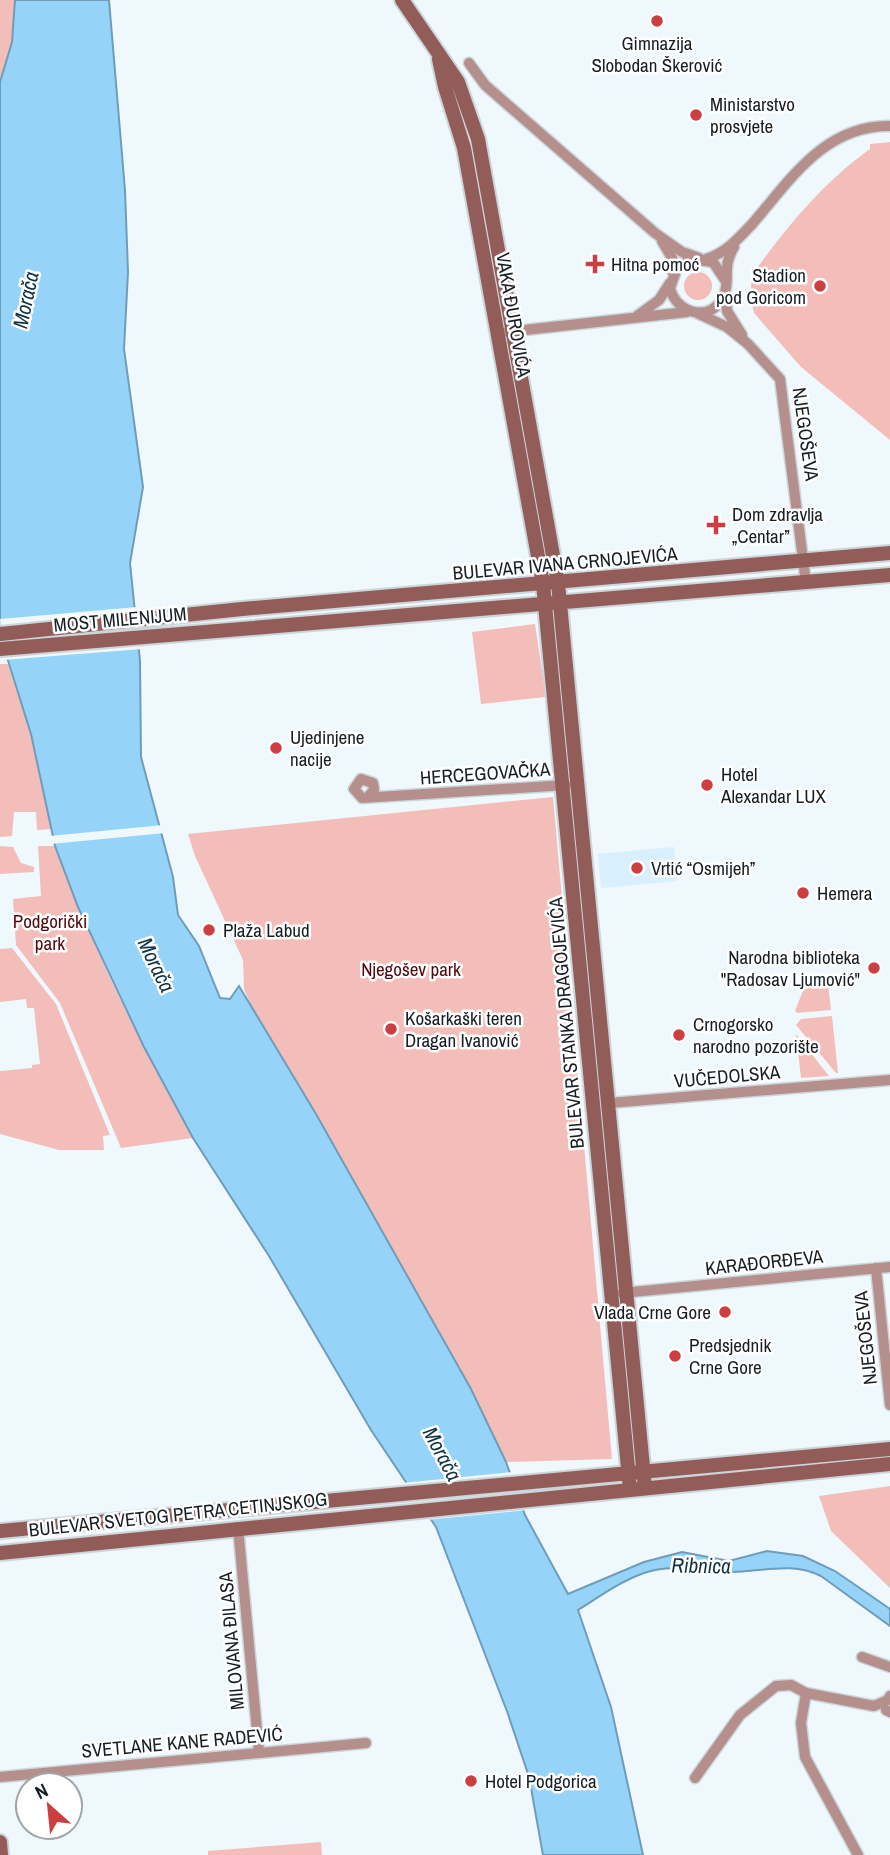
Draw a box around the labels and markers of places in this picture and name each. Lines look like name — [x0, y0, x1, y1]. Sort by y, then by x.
marker: Gimnazija Slobodan Škerović — [649, 13, 665, 29]
place label: Gimnazija Slobodan Škerović — [592, 30, 723, 78]
place label: Ministarstvo prosvjete — [710, 91, 795, 139]
marker: Ministarstvo prosvjete — [688, 107, 704, 123]
place label: Hitna pomoć — [611, 251, 700, 277]
marker: Hitna pomoć — [585, 254, 605, 274]
place label: Stadion pod Goricom — [716, 262, 806, 310]
marker: Stadion pod Goricom — [812, 278, 828, 294]
place label: Dom zdravlja „Centar” — [732, 501, 823, 549]
marker: Dom zdravlja „Centar” — [706, 515, 726, 535]
place label: Ujedinjene nacije — [290, 724, 364, 772]
marker: Ujedinjene nacije — [268, 740, 284, 756]
place label: Hotel Alexandar LUX — [720, 761, 826, 809]
marker: Hotel Alexandar LUX — [699, 777, 715, 793]
place label: Vrtić “Osmijeh” — [651, 855, 755, 881]
marker: Vrtić “Osmijeh” — [629, 860, 645, 876]
place label: Hemera — [817, 880, 873, 906]
marker: Hemera — [795, 885, 811, 901]
place label: Plaža Labud — [223, 917, 310, 943]
marker: Plaža Labud — [201, 922, 217, 938]
place label: Narodna biblioteka "Radosav Ljumović" — [721, 944, 860, 992]
marker: Narodna biblioteka "Radosav Ljumović" — [866, 960, 882, 976]
place label: Košarkaški teren Dragan Ivanović — [405, 1005, 522, 1053]
place label: Crnogorsko narodno pozorište — [693, 1011, 819, 1059]
marker: Košarkaški teren Dragan Ivanović — [383, 1021, 399, 1037]
marker: Crnogorsko narodno pozorište — [671, 1027, 687, 1043]
place label: Vlada Crne Gore — [594, 1299, 711, 1325]
marker: Vlada Crne Gore — [717, 1304, 733, 1320]
place label: Predsjednik Crne Gore — [689, 1332, 771, 1380]
marker: Predsjednik Crne Gore — [667, 1348, 683, 1364]
place label: Hotel Podgorica — [485, 1768, 597, 1794]
marker: Hotel Podgorica — [463, 1773, 479, 1789]

